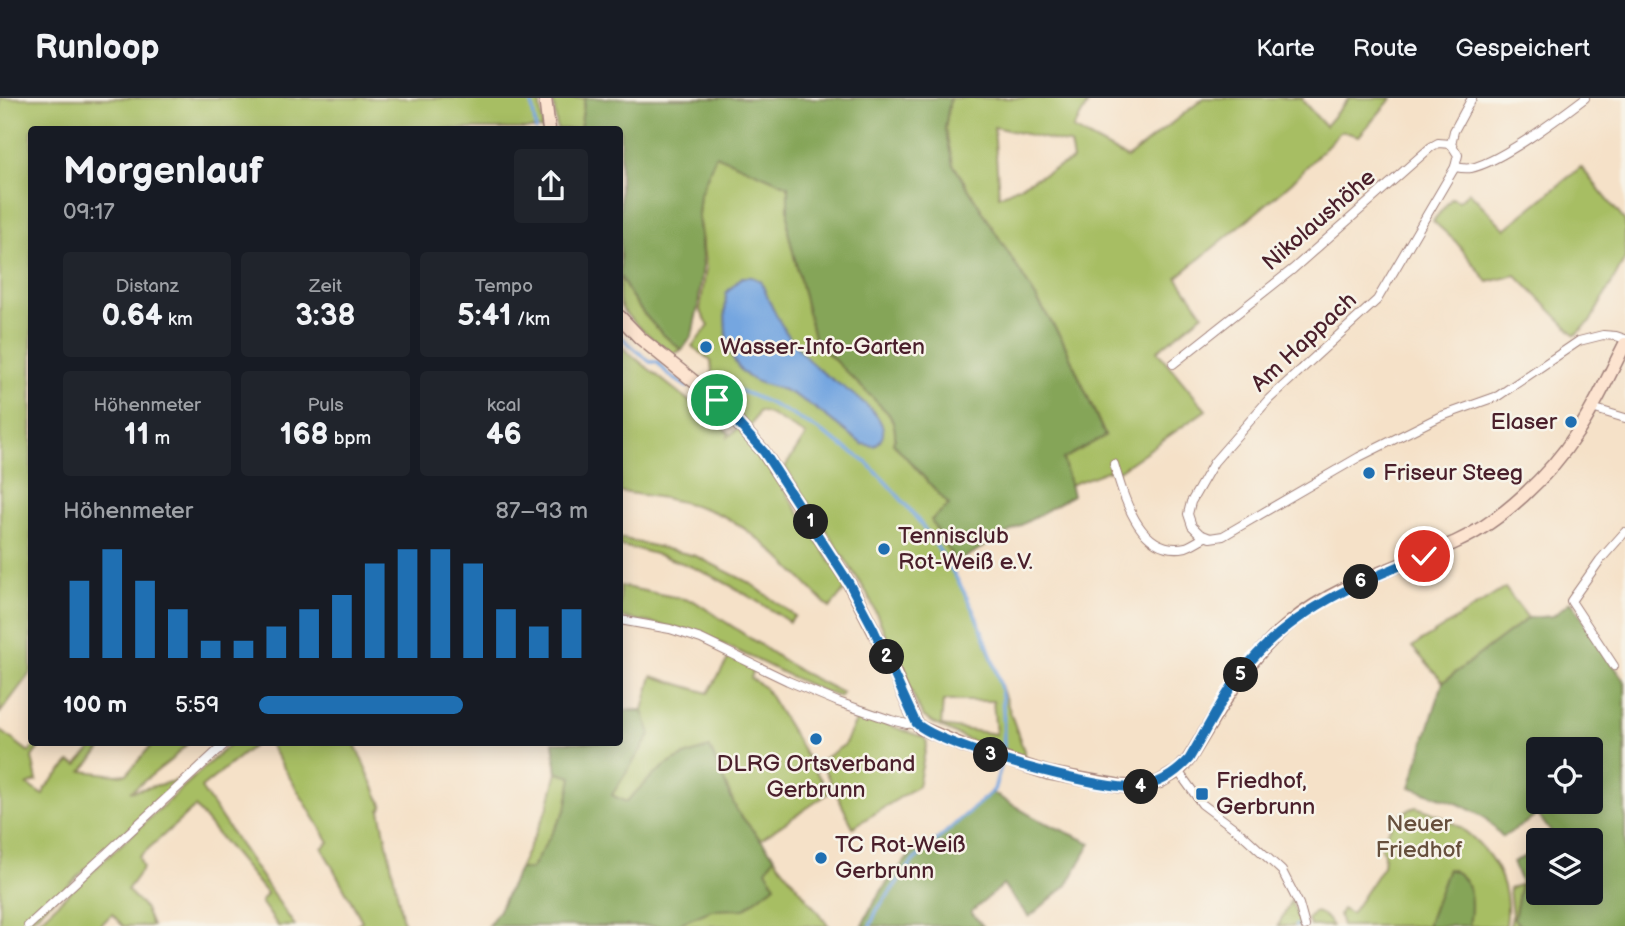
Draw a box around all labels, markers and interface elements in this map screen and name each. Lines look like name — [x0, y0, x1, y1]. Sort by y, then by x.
text: Runloop — [35, 28, 159, 68]
text: Karte — [1256, 34, 1315, 63]
text: Route — [1353, 34, 1418, 63]
text: Gespeichert — [1456, 34, 1590, 63]
text: Morgenlauf — [63, 149, 263, 194]
button: share — [514, 149, 588, 223]
street label: Nikolaushöhe — [1257, 163, 1381, 277]
text: 09:17 — [63, 198, 115, 226]
text: Distanz — [115, 275, 179, 298]
text: Zeit — [309, 275, 342, 298]
text: Tempo — [475, 275, 533, 298]
street label: Am Happach — [1246, 286, 1362, 398]
text: 0.64 — [102, 298, 163, 334]
text: 3:38 — [295, 298, 356, 334]
text: 5:41 — [457, 298, 512, 334]
text: km — [163, 308, 193, 331]
text: /km — [512, 308, 550, 331]
place label: Wasser-Info-Garten — [720, 333, 925, 361]
marker: Wasser-Info-Garten — [698, 339, 714, 355]
pin — [687, 370, 747, 430]
icon: arrive — [698, 381, 736, 419]
text: Höhenmeter — [93, 394, 201, 417]
text: Puls — [307, 394, 344, 417]
text: kcal — [487, 394, 521, 417]
place label: Elaser — [1491, 408, 1558, 436]
marker: Elaser — [1563, 414, 1579, 430]
text: 11 — [124, 417, 149, 453]
text: 168 — [280, 417, 329, 453]
text: 46 — [486, 417, 522, 453]
text: m — [149, 427, 170, 450]
text: bpm — [329, 427, 371, 450]
place label: Friseur Steeg — [1383, 459, 1523, 487]
marker: Friseur Steeg — [1361, 465, 1377, 481]
text: Höhenmeter — [63, 497, 193, 525]
text: 87–93 m — [495, 497, 588, 525]
pin: 1 — [794, 504, 828, 540]
text: 1 — [807, 510, 815, 533]
place label: Tennisclub Rot-Weiß e.V. — [898, 522, 1033, 576]
pin — [1394, 526, 1454, 586]
icon: check — [1405, 537, 1443, 575]
marker: Tennisclub Rot-Weiß e.V. — [876, 541, 892, 557]
pin: 6 — [1344, 564, 1378, 600]
text: 6 — [1355, 570, 1366, 593]
pin: 2 — [870, 640, 904, 674]
text: 2 — [881, 645, 892, 668]
pin: 5 — [1224, 658, 1258, 692]
text: 5 — [1235, 663, 1246, 686]
text: 100 m — [63, 691, 127, 719]
text: 5:59 — [175, 691, 219, 719]
marker: DLRG Ortsverband Gerbrunn — [808, 731, 824, 747]
map controls — [1526, 737, 1603, 905]
button: locate — [1526, 737, 1603, 814]
pin: 3 — [974, 738, 1009, 772]
text: 3 — [985, 743, 996, 766]
place label: DLRG Ortsverband Gerbrunn — [717, 750, 915, 804]
place label: Friedhof, Gerbrunn — [1216, 767, 1315, 821]
pin: 4 — [1124, 770, 1158, 804]
text: 4 — [1135, 775, 1146, 798]
marker: Friedhof, Gerbrunn — [1194, 786, 1210, 802]
park label: Neuer Friedhof — [1375, 810, 1463, 864]
button: layers — [1526, 828, 1603, 905]
place label: TC Rot-Weiß Gerbrunn — [835, 831, 966, 885]
marker: TC Rot-Weiß Gerbrunn — [813, 850, 829, 866]

